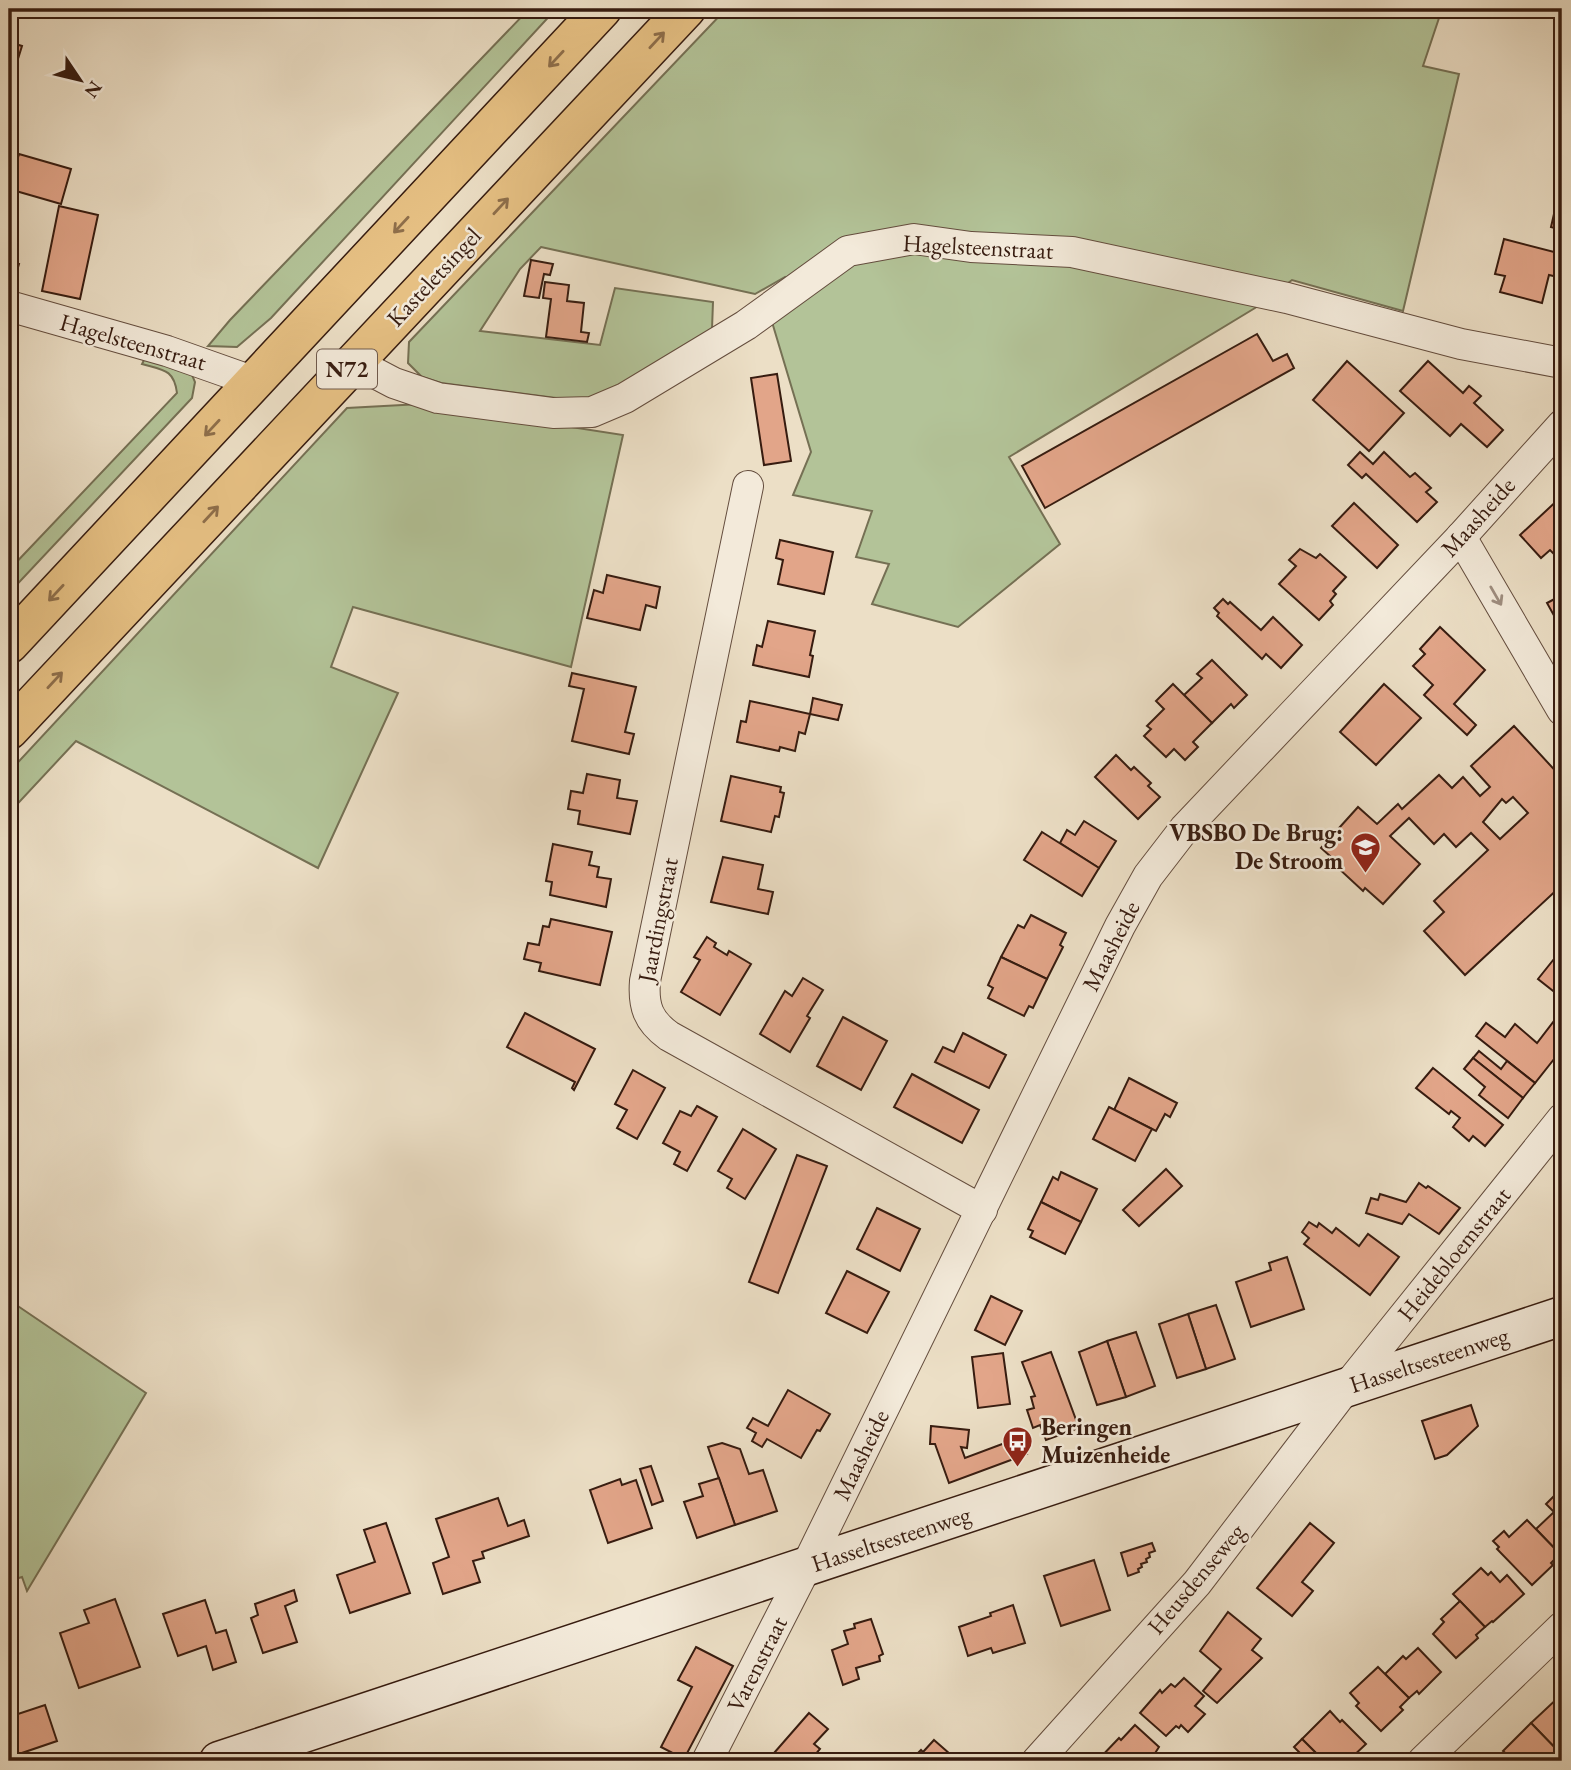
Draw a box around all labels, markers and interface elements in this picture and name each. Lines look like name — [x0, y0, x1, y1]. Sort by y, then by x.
one-way arrow — [649, 31, 665, 49]
north arrow — [46, 46, 116, 116]
one-way arrow — [547, 50, 564, 67]
text: N — [79, 76, 108, 103]
one-way arrow — [493, 198, 510, 215]
one-way arrow — [392, 216, 409, 233]
street label: Kasteletsingel — [380, 220, 488, 333]
street label: Hagelsteenstraat — [902, 227, 1055, 266]
street label: Hagelsteenstraat — [56, 306, 210, 377]
road number: N72 — [317, 350, 377, 388]
one-way arrow — [204, 419, 221, 436]
street label: Maasheide — [1434, 470, 1522, 563]
one-way arrow — [203, 506, 220, 523]
one-way arrow — [48, 585, 65, 602]
one-way arrow — [1489, 585, 1503, 605]
one-way arrow — [47, 672, 64, 689]
place label: VBSBO De Brug: De Stroom — [1169, 817, 1343, 876]
school or university icon: VBSBO De Brug: De Stroom — [1349, 830, 1383, 874]
street label: Jaardingstraat — [630, 854, 685, 987]
street label: Maasheide — [1075, 895, 1146, 996]
street label: Heidebloemstraat — [1390, 1180, 1518, 1327]
street label: Hasseltsesteenweg — [1345, 1319, 1513, 1400]
street label: Maasheide — [825, 1404, 896, 1505]
place label: Beringen Muizenheide — [1041, 1411, 1170, 1470]
bus stop icon: Beringen Muizenheide — [1001, 1424, 1035, 1468]
street label: Hasseltsesteenweg — [807, 1498, 975, 1579]
street label: Heusdenseweg — [1140, 1516, 1252, 1641]
street label: Varenstraat — [719, 1610, 794, 1717]

